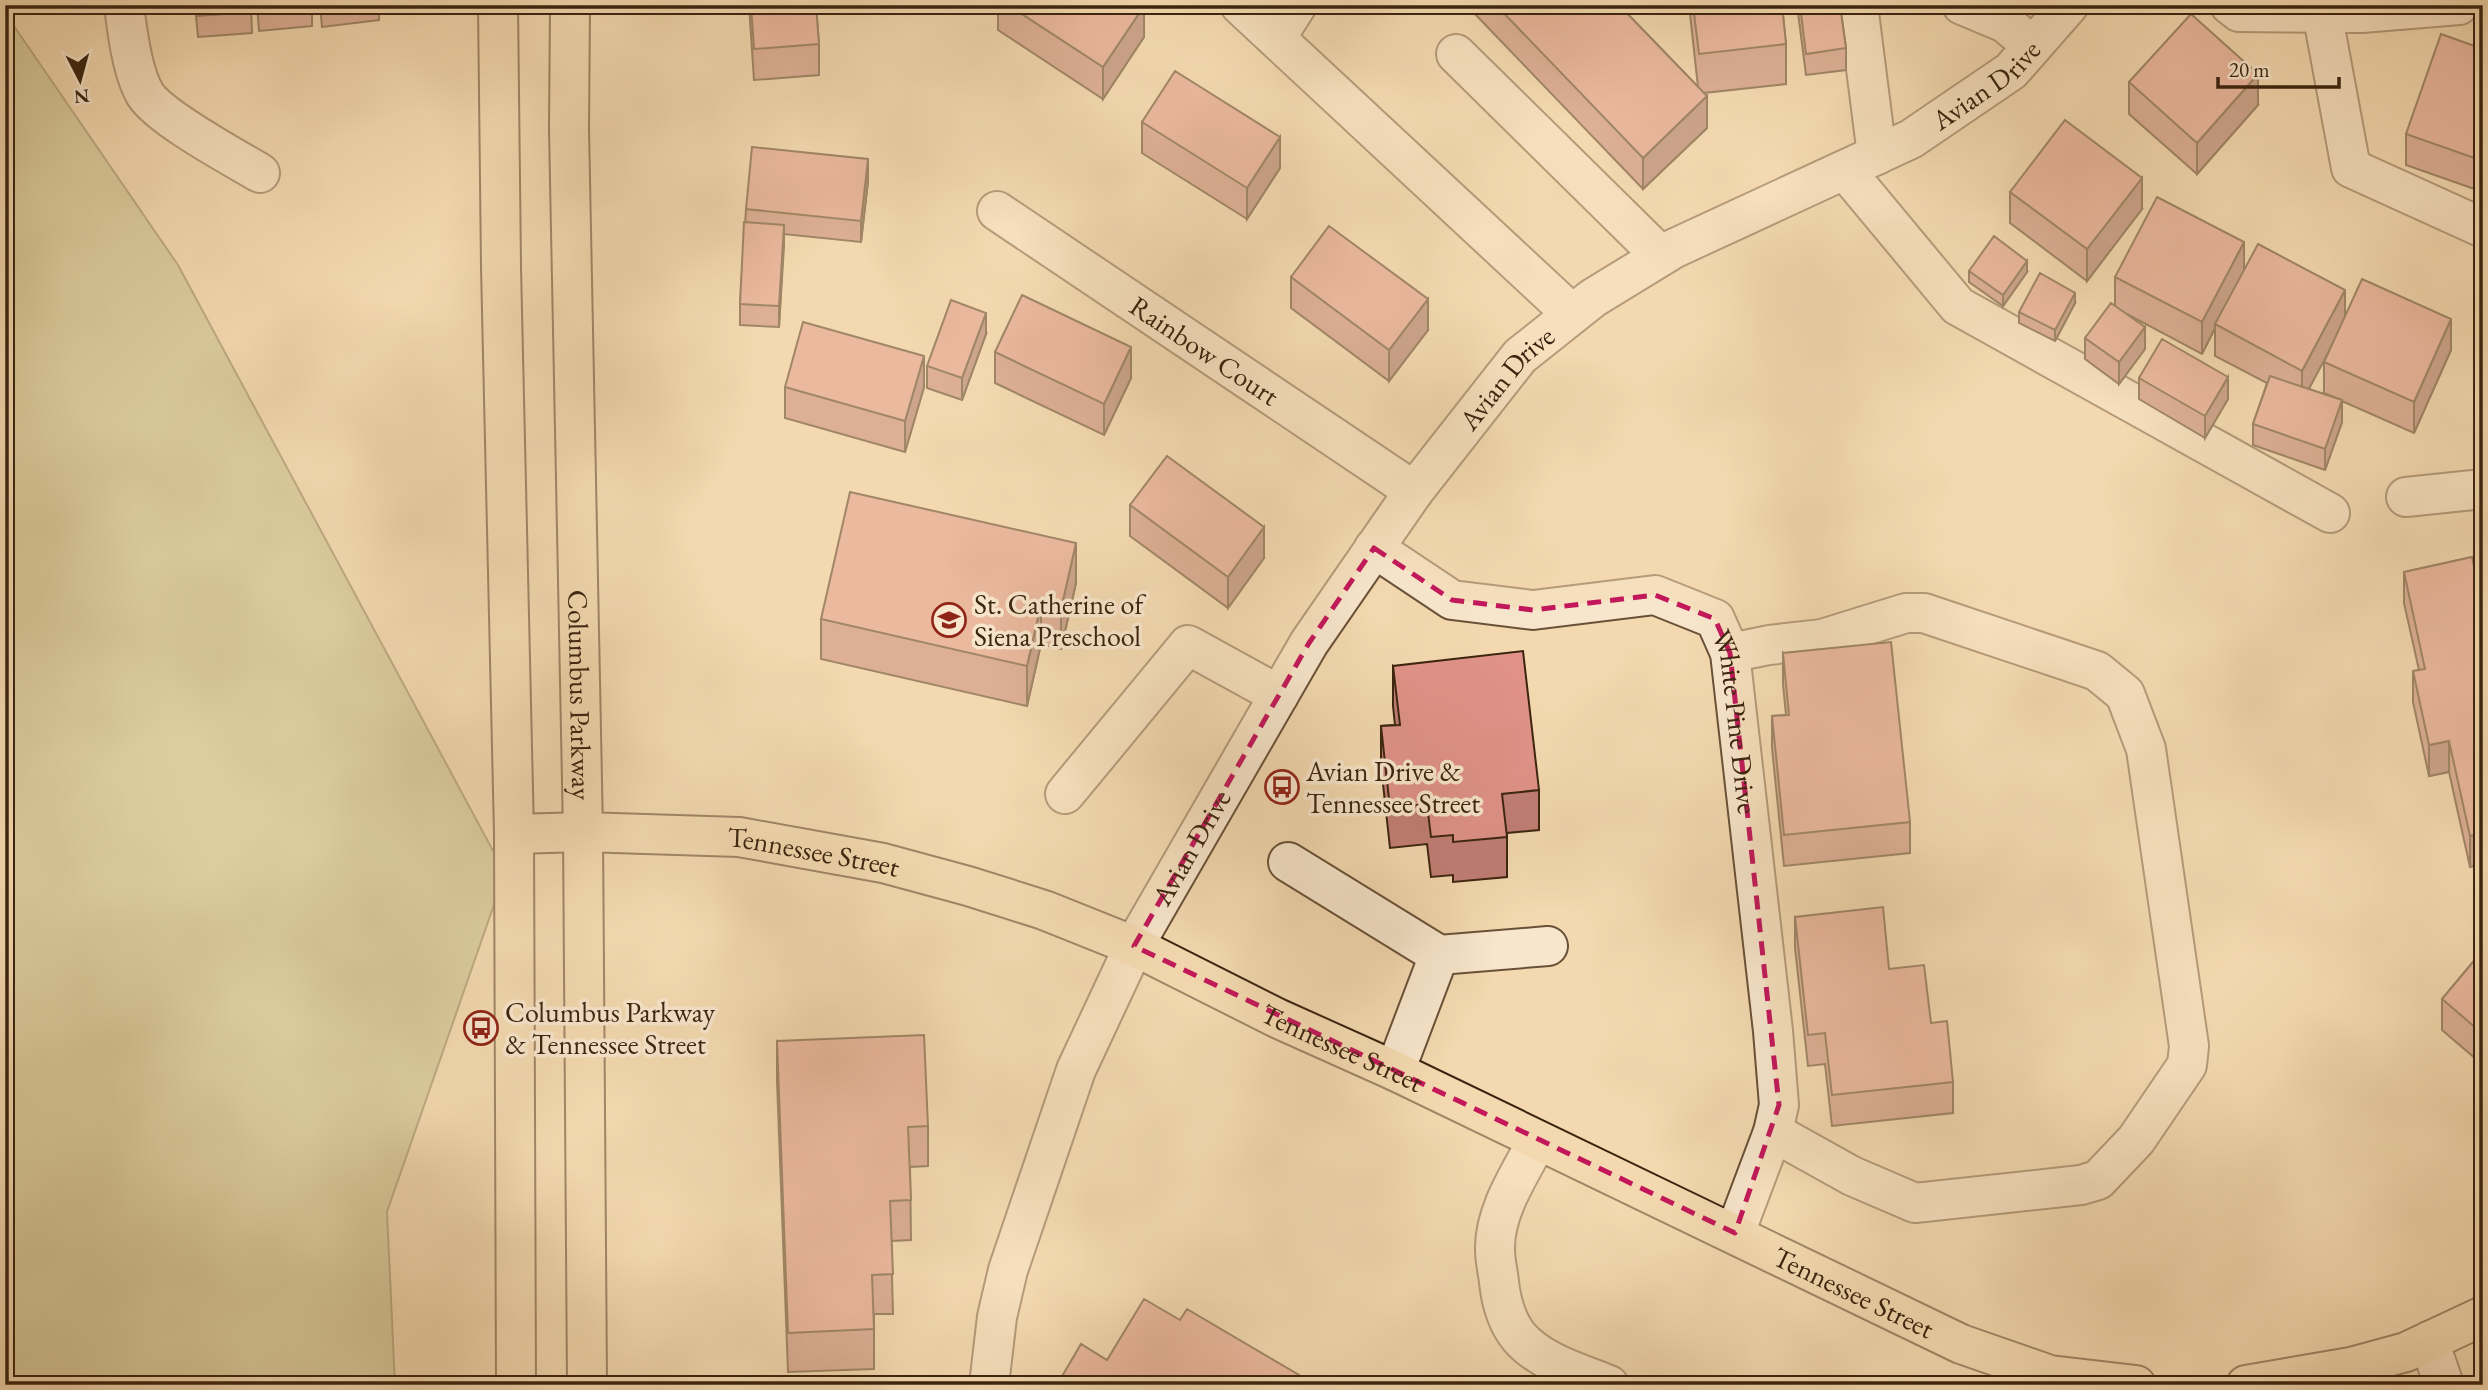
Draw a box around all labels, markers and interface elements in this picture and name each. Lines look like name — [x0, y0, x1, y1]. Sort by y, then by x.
street label: Avian Drive — [1924, 32, 2048, 138]
north arrow — [46, 46, 116, 116]
scale bar — [2218, 46, 2339, 90]
text: 20 m — [2229, 56, 2270, 83]
text: N — [72, 83, 91, 110]
street label: Rainbow Court — [1123, 287, 1286, 413]
street label: Avian Drive — [1450, 318, 1562, 438]
place label: St. Catherine of Siena Preschool — [974, 586, 1146, 654]
street label: Columbus Parkway — [560, 589, 600, 801]
school or university icon: St. Catherine of Siena Preschool — [930, 601, 968, 639]
street label: White Pine Drive — [1704, 624, 1766, 816]
place label: Avian Drive & Tennessee Street — [1305, 753, 1480, 821]
bus stop icon: Avian Drive & Tennessee Street — [1263, 768, 1301, 806]
street label: Avian Drive — [1143, 783, 1239, 912]
street label: Tennessee Street — [727, 819, 904, 885]
place label: Columbus Parkway & Tennessee Street — [505, 994, 716, 1062]
street label: Tennessee Street — [1255, 995, 1430, 1100]
bus stop icon: Columbus Parkway & Tennessee Street — [462, 1009, 500, 1047]
street label: Tennessee Street — [1768, 1238, 1940, 1346]

